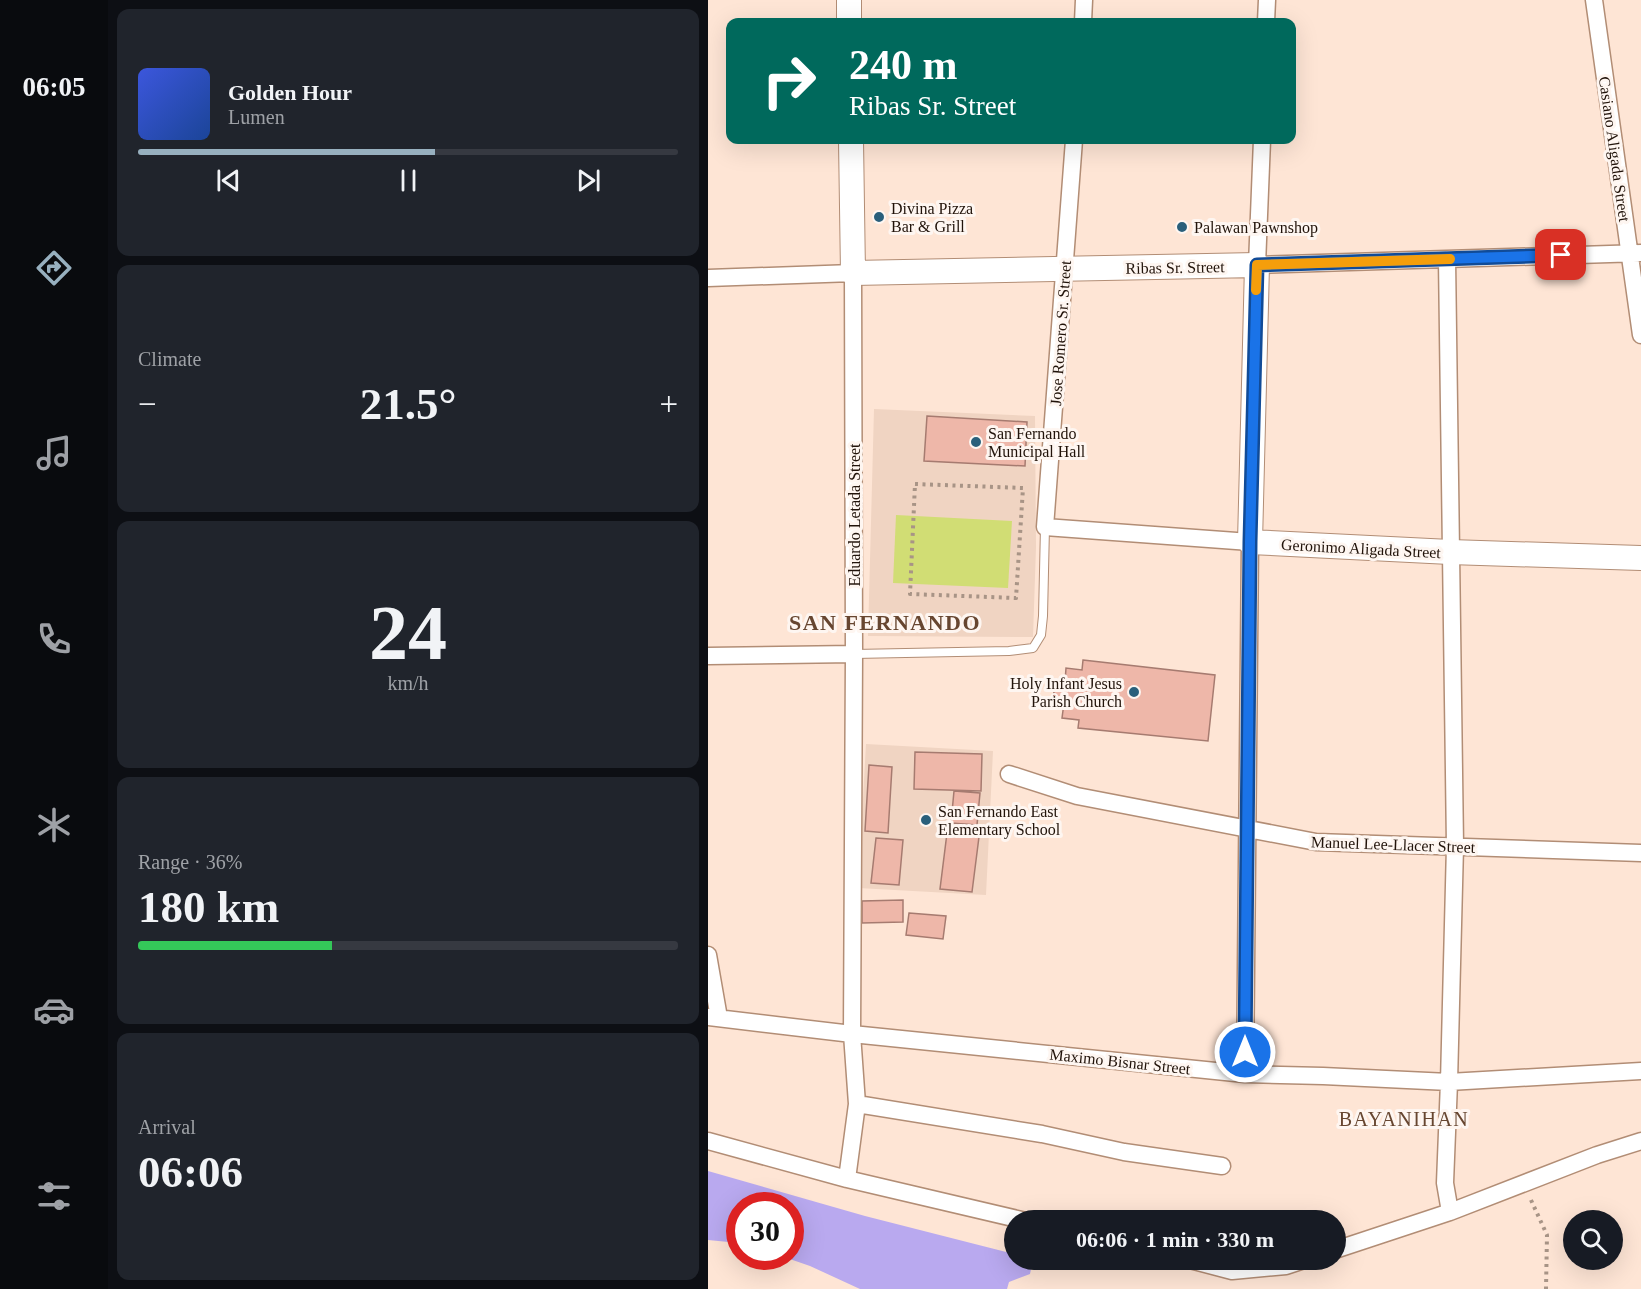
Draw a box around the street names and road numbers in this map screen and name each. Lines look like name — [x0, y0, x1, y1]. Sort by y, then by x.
street label: Casiano Aligada Street — [1595, 75, 1633, 224]
street label: Ribas Sr. Street — [1125, 258, 1225, 277]
street label: Jose Romero Sr. Street — [1047, 259, 1074, 406]
street label: Eduardo Letada Street — [846, 443, 863, 587]
street label: Geronimo Aligada Street — [1281, 536, 1442, 562]
street label: Manuel Lee-Llacer Street — [1311, 833, 1476, 856]
street label: Maximo Bisnar Street — [1049, 1046, 1192, 1077]

